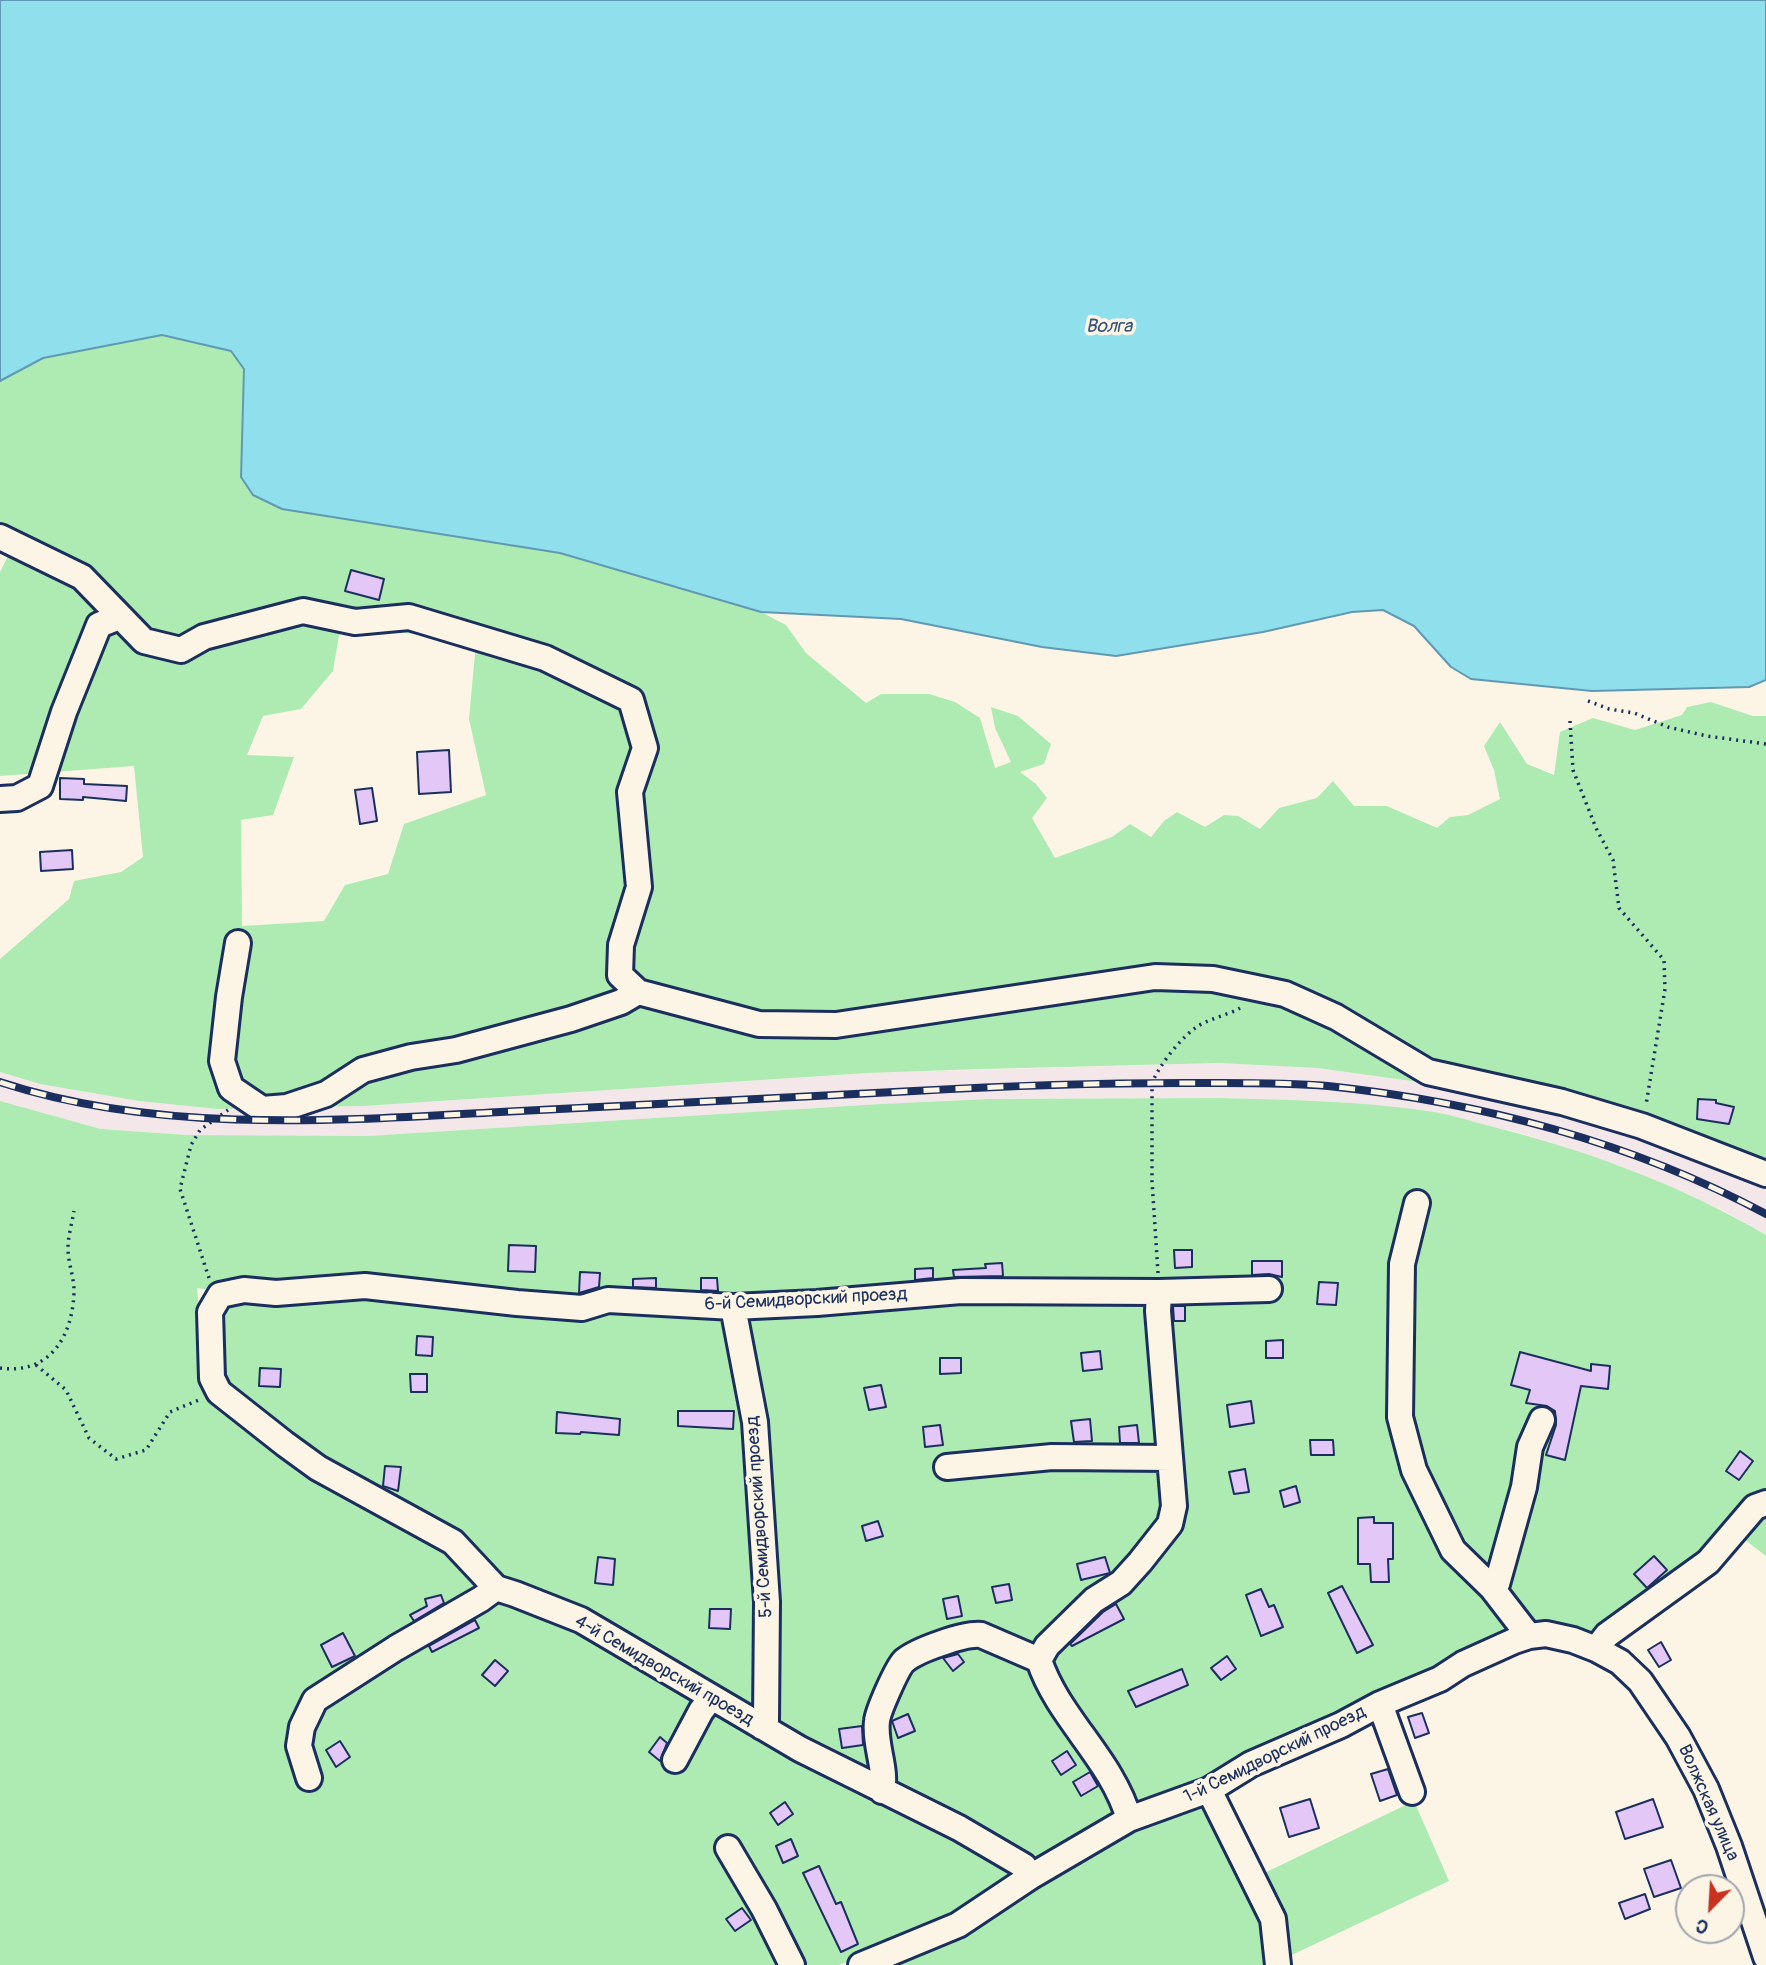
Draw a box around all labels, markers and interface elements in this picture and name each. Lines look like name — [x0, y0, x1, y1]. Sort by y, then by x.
water label: Волга — [1086, 316, 1132, 338]
street label: 6-й Семидворский проезд — [704, 1284, 908, 1316]
street label: 5-й Семидворский проезд — [742, 1415, 778, 1619]
street label: 4-й Семидворский проезд — [571, 1611, 757, 1731]
street label: 1-й Семидворский проезд — [1181, 1702, 1369, 1808]
street label: Волжская улица — [1673, 1742, 1743, 1864]
north arrow — [1675, 1874, 1745, 1944]
text: С — [1692, 1913, 1713, 1940]

